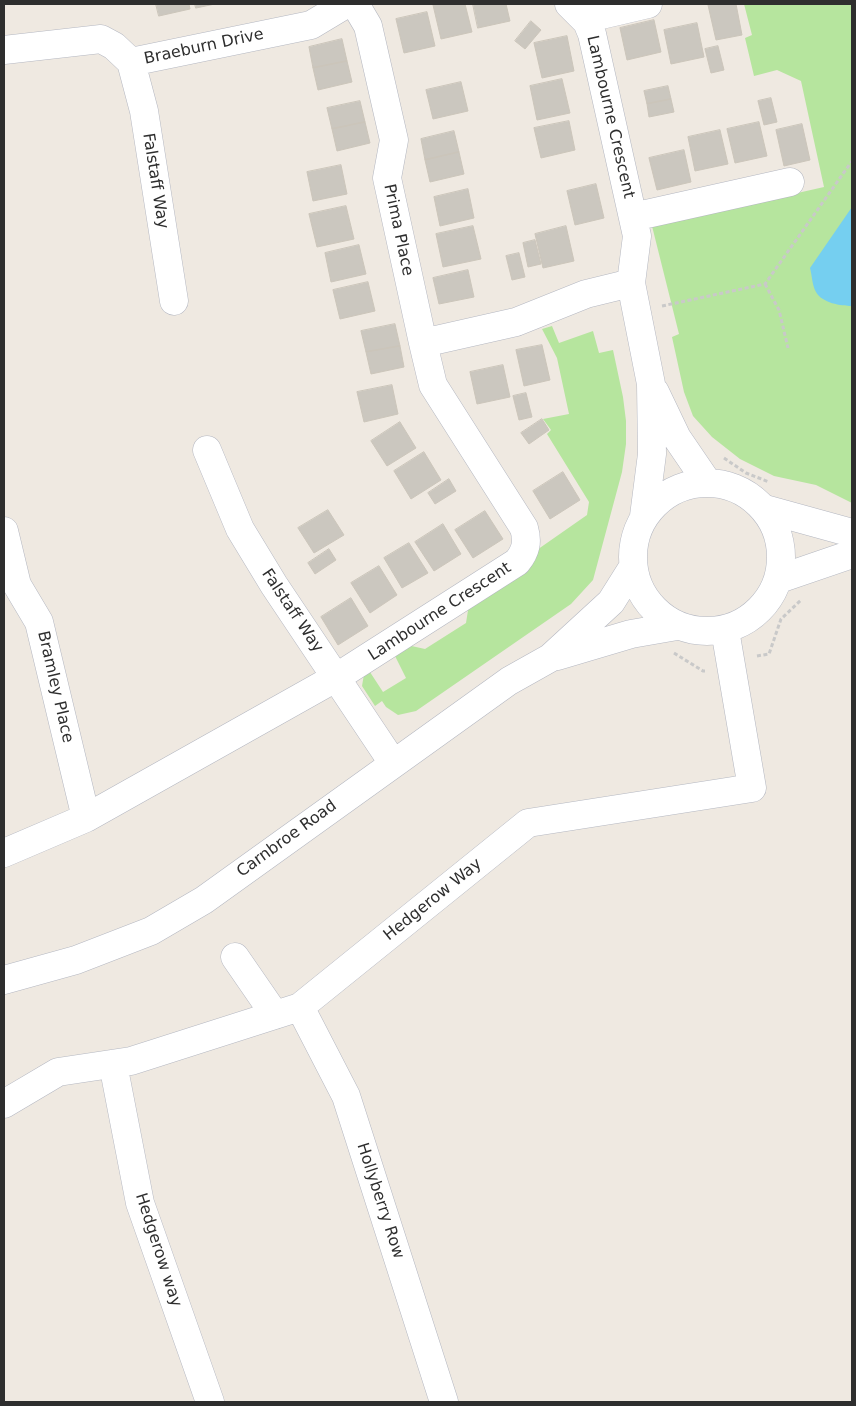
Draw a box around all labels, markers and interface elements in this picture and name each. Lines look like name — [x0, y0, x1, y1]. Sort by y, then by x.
street label: Braeburn Drive — [142, 25, 266, 69]
street label: Lambourne Crescent — [582, 34, 638, 200]
street label: Falstaff Way — [138, 132, 172, 230]
street label: Prima Place — [379, 182, 417, 278]
street label: Lambourne Crescent — [365, 559, 515, 665]
street label: Falstaff Way — [257, 566, 327, 656]
street label: Bramley Place — [33, 629, 77, 745]
street label: Carnbroe Road — [233, 796, 341, 882]
street label: Hedgerow Way — [380, 855, 486, 945]
street label: Hollyberry Row — [352, 1141, 408, 1261]
street label: Hedgerow way — [131, 1191, 185, 1309]

